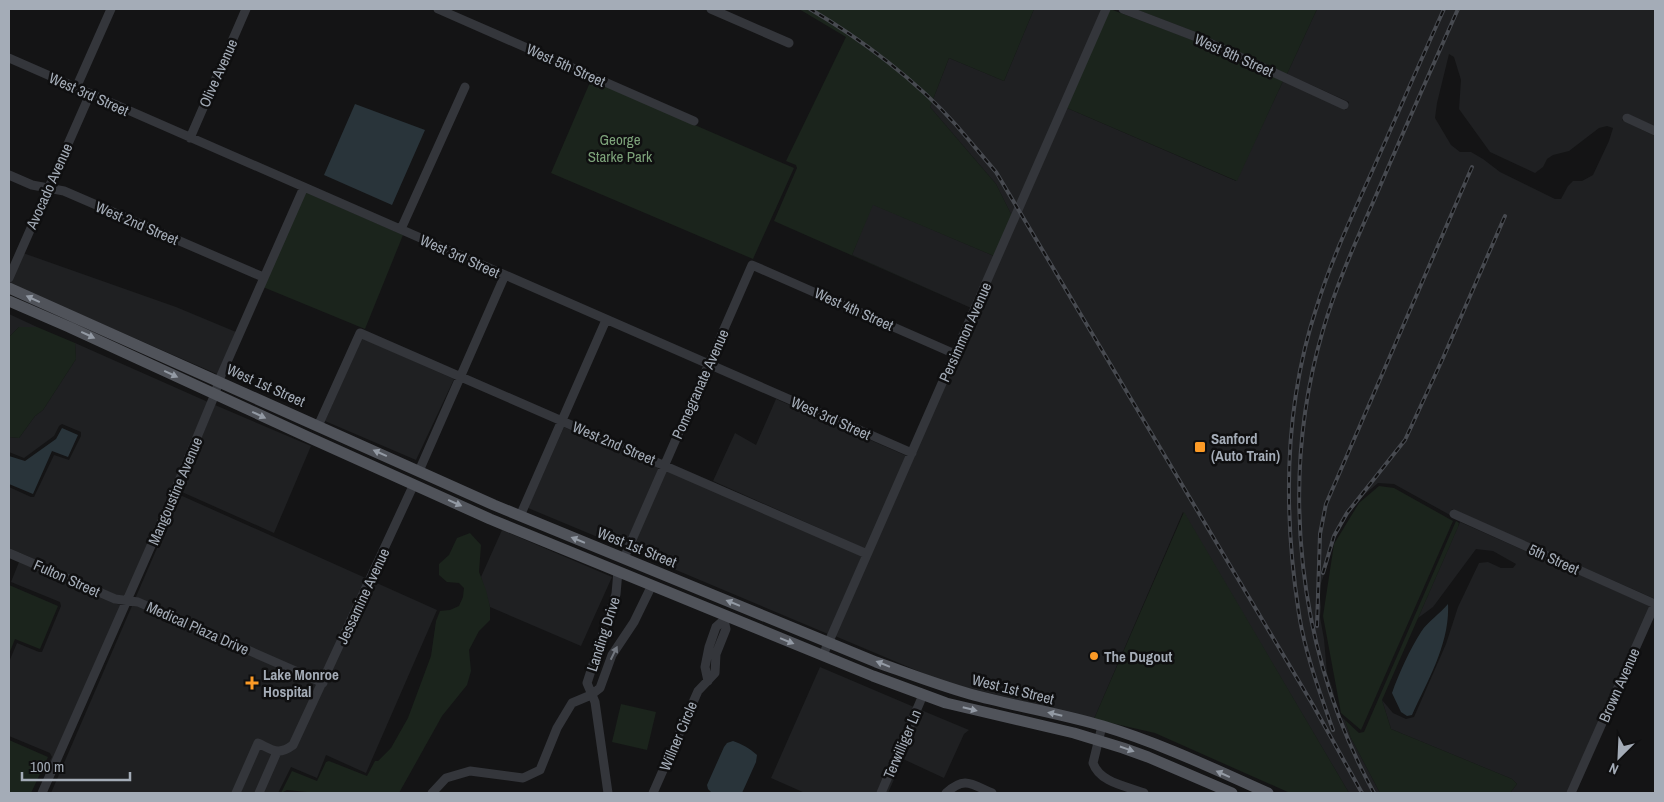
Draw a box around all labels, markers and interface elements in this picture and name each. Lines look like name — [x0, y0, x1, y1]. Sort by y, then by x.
street label: West 8th Street — [1191, 28, 1277, 82]
street label: Olive Avenue — [194, 35, 242, 111]
street label: West 5th Street — [523, 38, 609, 92]
street label: West 3rd Street — [46, 67, 133, 121]
park label: George Starke Park — [588, 129, 653, 167]
street label: Avocado Avenue — [20, 140, 77, 233]
street label: West 2nd Street — [92, 196, 182, 250]
street label: West 3rd Street — [417, 229, 504, 283]
street label: Persimmon Avenue — [934, 279, 996, 385]
street label: West 4th Street — [811, 282, 897, 336]
one-way arrow — [26, 295, 40, 303]
street label: Pomegranate Avenue — [666, 326, 734, 442]
one-way arrow — [81, 332, 95, 340]
street label: West 1st Street — [223, 358, 309, 412]
one-way arrow — [164, 370, 178, 378]
street label: West 3rd Street — [788, 391, 875, 445]
one-way arrow — [252, 411, 266, 419]
street label: West 2nd Street — [569, 416, 659, 470]
place label: Sanford (Auto Train) — [1211, 428, 1280, 466]
street label: Mangoustine Avenue — [143, 434, 207, 548]
marker: Sanford (Auto Train) — [1193, 440, 1207, 454]
one-way arrow — [373, 449, 387, 457]
one-way arrow — [448, 499, 462, 507]
street label: West 1st Street — [594, 522, 680, 573]
one-way arrow — [571, 535, 586, 543]
street label: 5th Street — [1525, 539, 1583, 580]
street label: Jessamine Avenue — [332, 544, 395, 647]
street label: Fulton Street — [31, 554, 104, 602]
street label: Landing Drive — [581, 594, 625, 674]
street label: Medical Plaza Drive — [143, 596, 253, 660]
one-way arrow — [725, 599, 740, 607]
one-way arrow — [780, 637, 795, 645]
street label: Brown Avenue — [1593, 644, 1645, 725]
one-way arrow — [610, 646, 618, 660]
place label: The Dugout — [1104, 646, 1172, 667]
marker: The Dugout — [1088, 650, 1100, 662]
one-way arrow — [876, 660, 891, 668]
place label: Lake Monroe Hospital — [263, 664, 339, 702]
street label: West 1st Street — [970, 669, 1057, 709]
marker: Lake Monroe Hospital — [245, 676, 259, 690]
street label: Willner Circle — [654, 698, 702, 774]
one-way arrow — [963, 705, 978, 713]
street label: Terwilliger Ln — [878, 706, 926, 782]
one-way arrow — [1048, 710, 1063, 718]
north arrow — [1594, 732, 1644, 782]
one-way arrow — [1120, 746, 1135, 753]
scale bar — [22, 750, 130, 782]
text: 100 m — [30, 756, 64, 777]
text: N — [1606, 759, 1621, 779]
one-way arrow — [1216, 769, 1231, 777]

